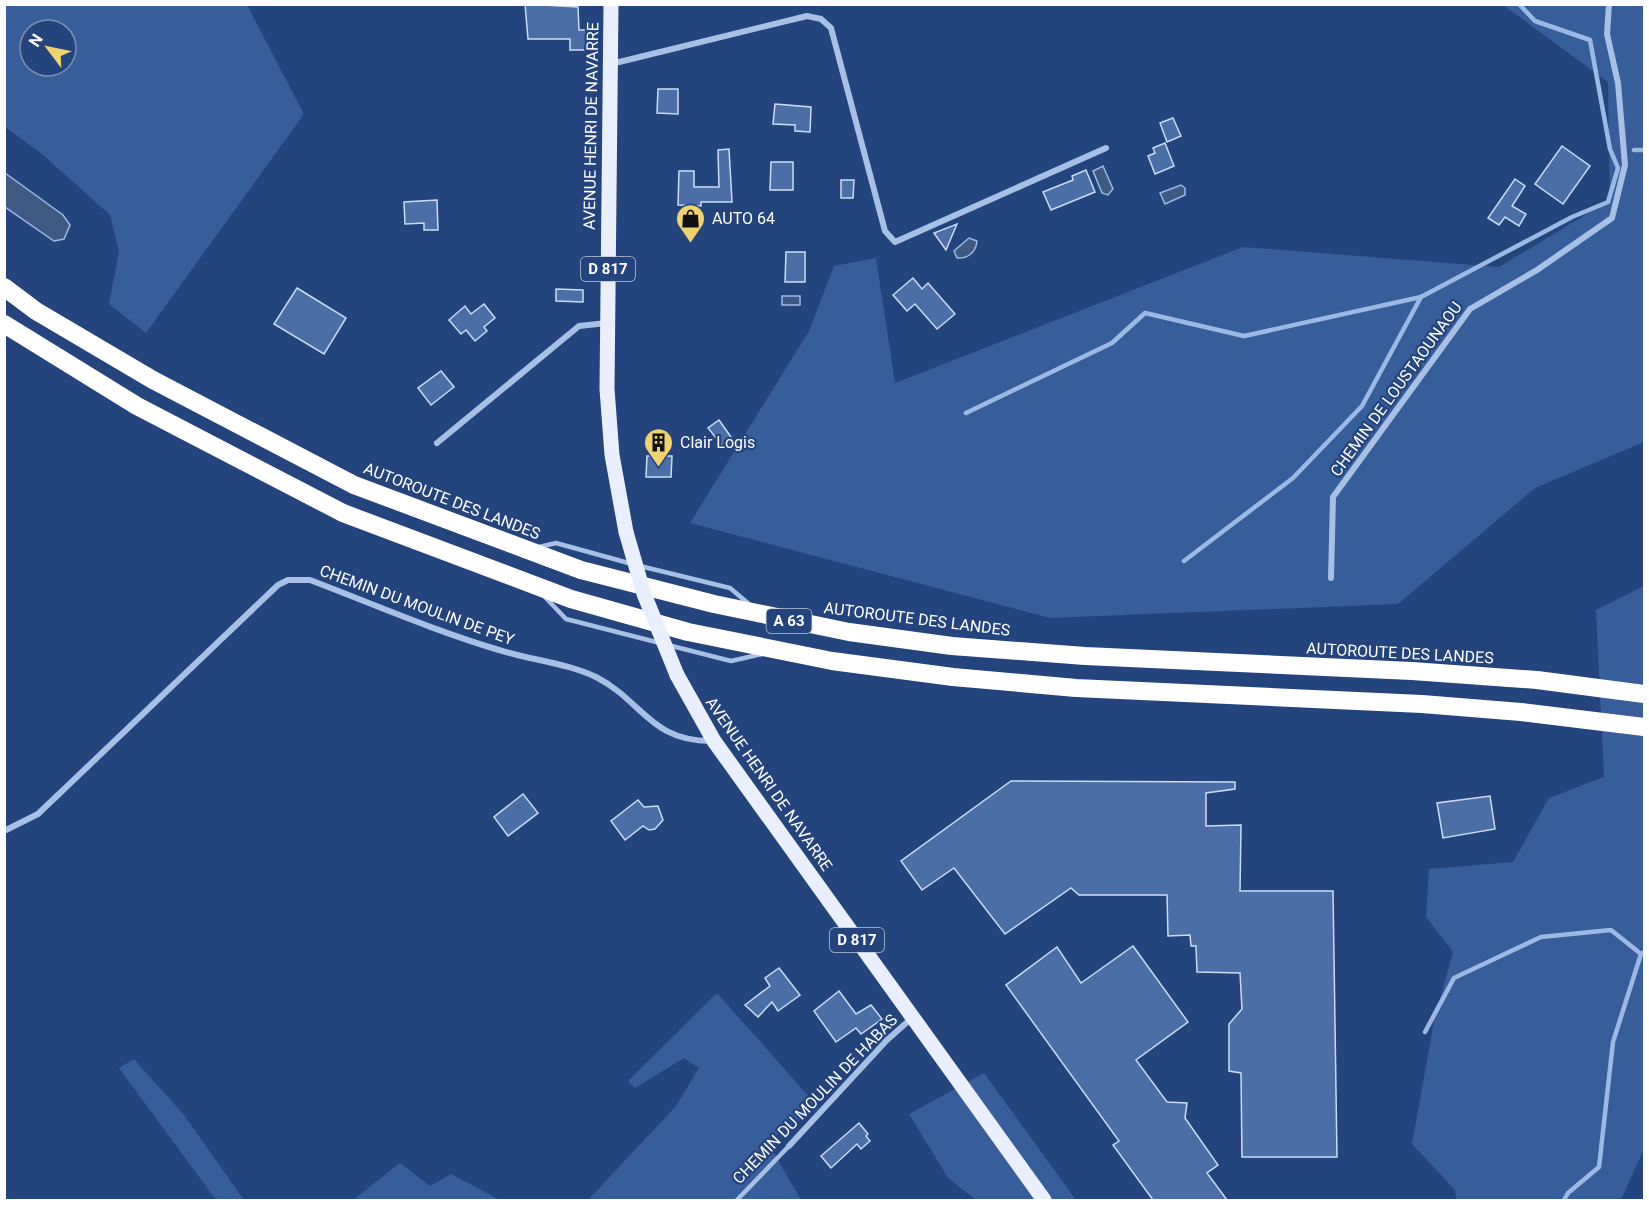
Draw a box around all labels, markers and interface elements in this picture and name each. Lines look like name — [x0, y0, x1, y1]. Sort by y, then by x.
north arrow — [18, 18, 78, 78]
street label: AVENUE HENRI DE NAVARRE — [580, 22, 602, 230]
text: N — [25, 30, 47, 50]
shop icon: AUTO 64 — [675, 202, 707, 244]
place label: AUTO 64 — [712, 209, 775, 228]
road number: D 817 — [581, 257, 635, 281]
street label: CHEMIN DE LOUSTAOUNAOU — [1326, 298, 1466, 480]
building icon: Clair Logis — [643, 426, 675, 468]
place label: Clair Logis — [680, 433, 755, 452]
street label: AUTOROUTE DES LANDES — [361, 459, 543, 543]
street label: CHEMIN DU MOULIN DE PEY — [317, 561, 517, 649]
street label: AUTOROUTE DES LANDES — [823, 598, 1011, 640]
road number: A 63 — [766, 609, 812, 633]
street label: AUTOROUTE DES LANDES — [1306, 639, 1494, 667]
street label: AVENUE HENRI DE NAVARRE — [702, 693, 836, 875]
road number: D 817 — [830, 928, 884, 952]
street label: CHEMIN DU MOULIN DE HABAS — [729, 1010, 901, 1188]

